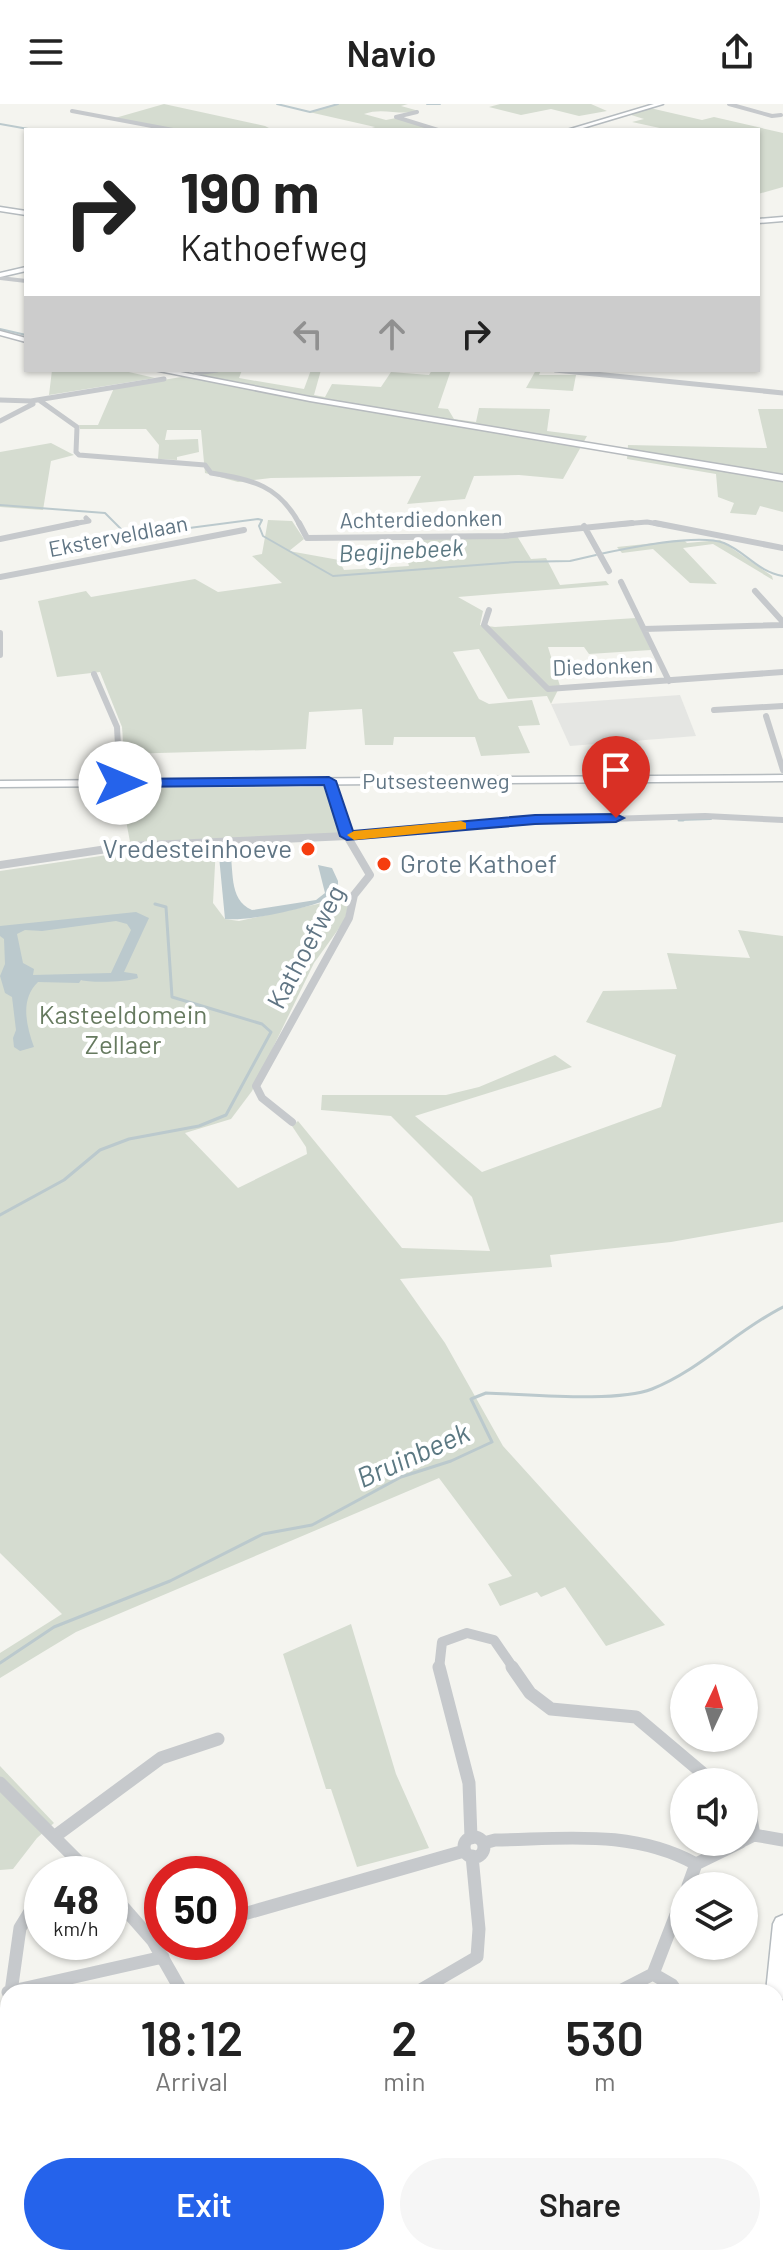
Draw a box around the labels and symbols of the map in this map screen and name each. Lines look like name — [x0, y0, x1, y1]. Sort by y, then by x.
street label: Achterdiedonken — [339, 504, 503, 532]
street label: Eksterveldlaan — [46, 509, 190, 561]
water label: Begijnebeek — [338, 532, 464, 567]
street label: Diedonken — [552, 650, 654, 680]
pin — [582, 736, 650, 818]
position arrow — [78, 741, 162, 825]
street label: Putsesteenweg — [362, 767, 510, 793]
place label: Vredesteinhoeve — [103, 832, 292, 863]
marker: Vredesteinhoeve — [299, 840, 317, 858]
place label: Grote Kathoef — [400, 847, 557, 878]
marker: Grote Kathoef — [375, 855, 393, 873]
street label: Kathoefweg — [259, 879, 350, 1013]
park label: Kasteeldomein Zellaer — [39, 998, 207, 1059]
water label: Bruinbeek — [351, 1414, 475, 1494]
north arrow — [670, 1664, 758, 1752]
speed limit sign: 50 — [144, 1856, 248, 1960]

